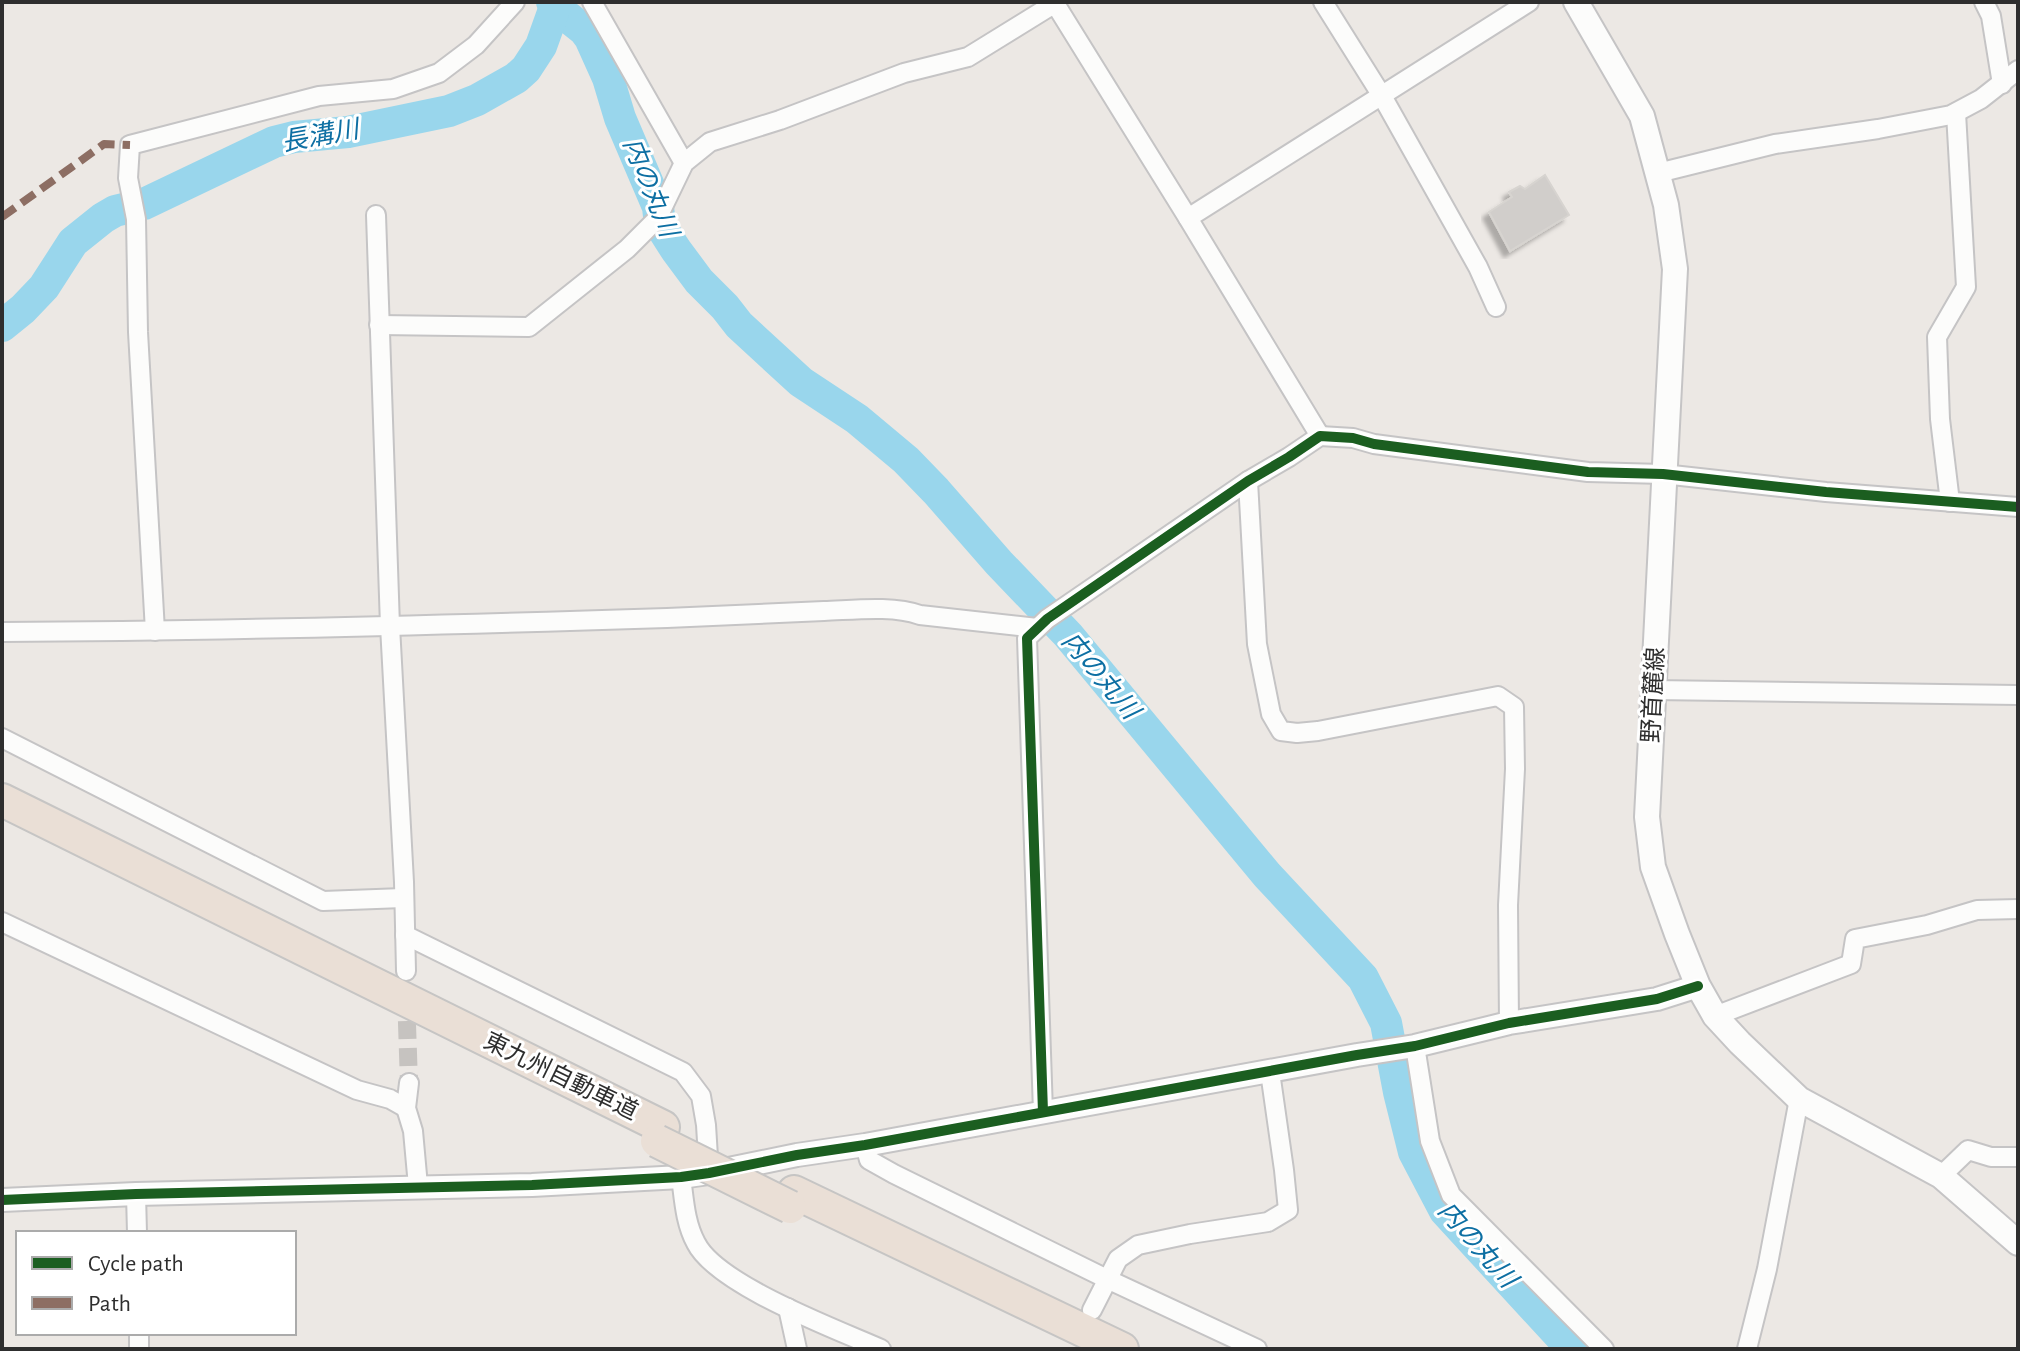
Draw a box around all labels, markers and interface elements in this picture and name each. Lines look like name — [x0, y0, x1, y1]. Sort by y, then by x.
water label: 長溝川 — [279, 115, 364, 156]
water label: 内の丸川 — [619, 134, 684, 243]
water label: 内の丸川 — [1057, 627, 1146, 726]
street label: 野首麓線 — [1638, 646, 1668, 744]
street label: 東九州自動車道 — [480, 1027, 642, 1125]
water label: 内の丸川 — [1433, 1196, 1524, 1295]
legend — [16, 1231, 296, 1335]
text: Cycle path — [88, 1252, 184, 1276]
text: Path — [88, 1292, 131, 1316]

